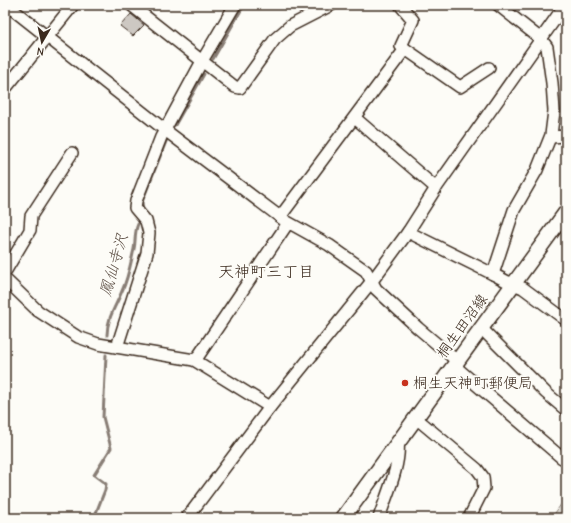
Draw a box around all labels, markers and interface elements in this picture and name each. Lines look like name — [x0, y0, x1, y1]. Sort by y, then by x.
north arrow — [22, 22, 62, 62]
text: N — [36, 44, 45, 58]
water label: 鳳仙寺沢 — [97, 231, 132, 298]
district label: 天神町三丁目 — [218, 263, 314, 281]
street label: 桐生田沼線 — [433, 290, 491, 362]
place label: 桐生天神町郵便局 — [413, 374, 533, 392]
marker: 桐生天神町郵便局 — [400, 378, 410, 388]

